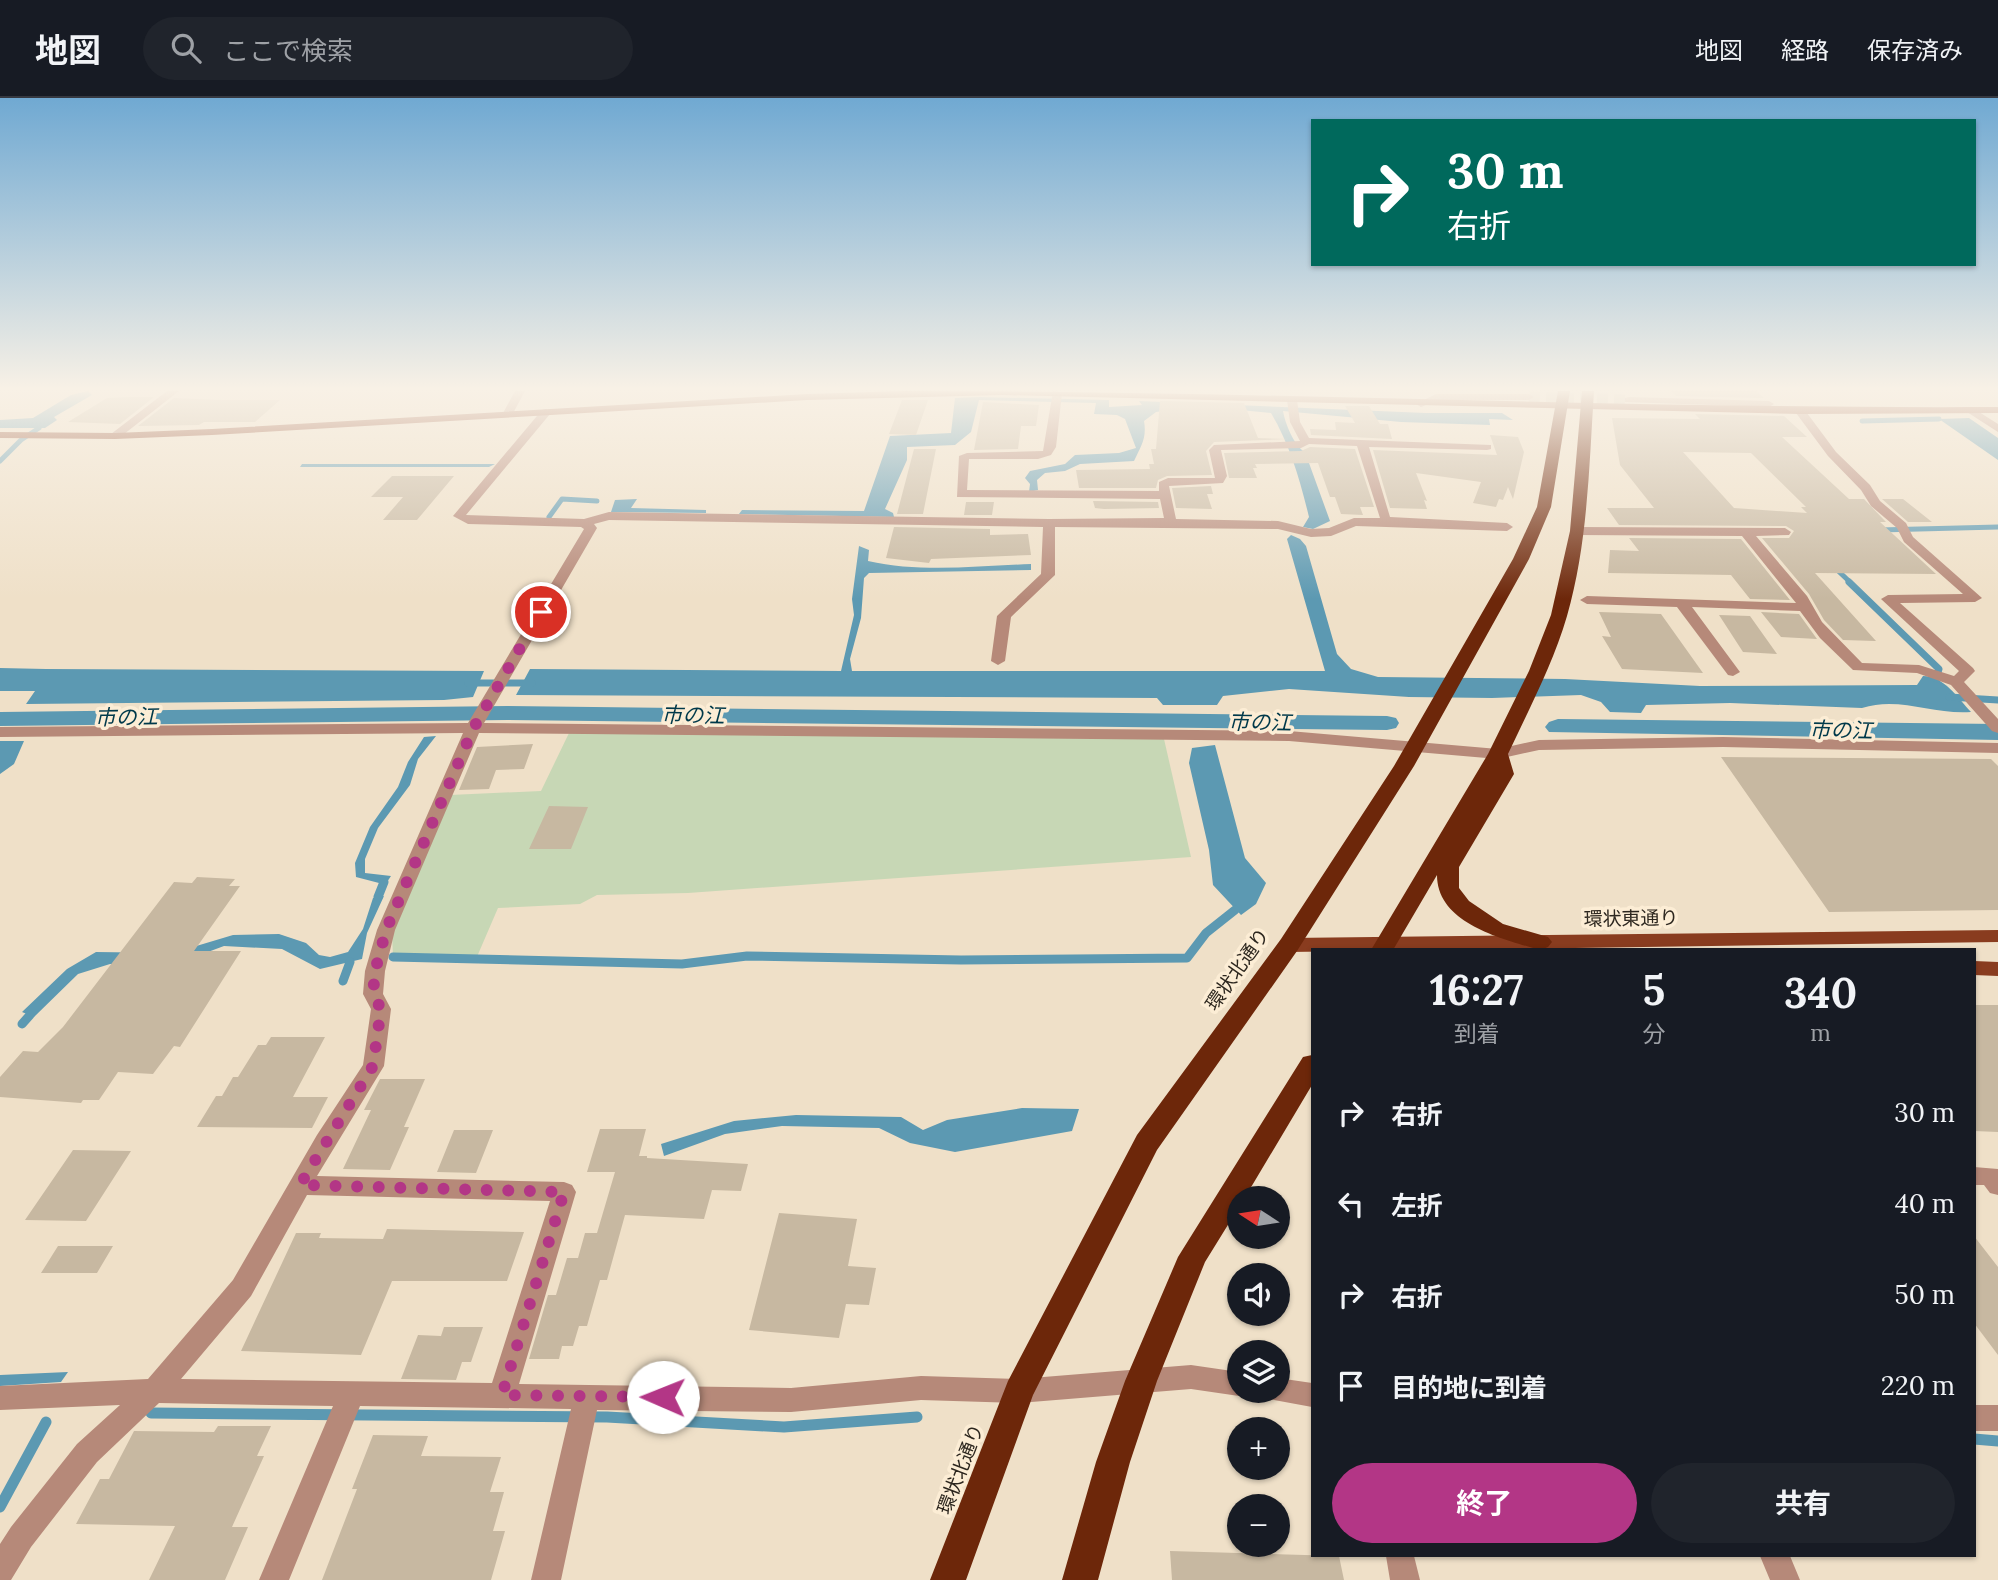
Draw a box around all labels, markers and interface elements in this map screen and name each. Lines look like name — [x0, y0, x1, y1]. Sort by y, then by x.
search box — [143, 17, 633, 80]
text: 地図 — [35, 29, 101, 71]
icon: search — [167, 29, 205, 67]
text: ここで検索 — [223, 34, 353, 67]
text: 地図 — [1695, 35, 1743, 66]
text: 経路 — [1781, 35, 1829, 66]
text: 保存済み — [1867, 35, 1963, 66]
text: 30 m — [1447, 139, 1564, 201]
icon: right — [1332, 147, 1423, 238]
text: 右折 — [1447, 205, 1511, 246]
pin — [511, 582, 571, 642]
icon: arrive — [522, 593, 560, 631]
water label: 市の江 — [661, 701, 727, 729]
water label: 市の江 — [94, 703, 160, 731]
water label: 市の江 — [1228, 708, 1294, 736]
water label: 市の江 — [1809, 716, 1875, 744]
street label: 環状東通り — [1583, 905, 1679, 931]
street label: 環状北通り — [1200, 923, 1274, 1015]
text: 16:27 — [1430, 963, 1524, 1017]
text: 5 — [1642, 963, 1665, 1017]
text: 340 — [1784, 966, 1857, 1020]
text: m — [1810, 1018, 1831, 1047]
text: 到着 — [1454, 1019, 1500, 1048]
text: 分 — [1642, 1019, 1665, 1048]
icon: right — [1332, 1094, 1370, 1132]
text: 30 m — [1894, 1096, 1955, 1129]
text: 右折 — [1391, 1098, 1443, 1131]
icon: left — [1332, 1185, 1370, 1223]
north arrow — [1227, 1186, 1290, 1250]
map controls — [1227, 1186, 1290, 1557]
text: 40 m — [1895, 1187, 1955, 1220]
text: 左折 — [1391, 1189, 1443, 1222]
button: sound — [1227, 1263, 1290, 1326]
icon: right — [1332, 1276, 1370, 1314]
text: 50 m — [1895, 1278, 1955, 1311]
text: 右折 — [1391, 1280, 1443, 1313]
button: layers — [1227, 1340, 1290, 1403]
position arrow — [626, 1360, 700, 1434]
icon: arrive — [1332, 1367, 1370, 1405]
text: 220 m — [1881, 1369, 1955, 1402]
text: 目的地に到着 — [1391, 1371, 1547, 1404]
button: + — [1227, 1417, 1290, 1480]
street label: 環状北通り — [932, 1420, 988, 1518]
button: 終了 — [1332, 1463, 1637, 1543]
button: 共有 — [1651, 1463, 1955, 1543]
button: − — [1227, 1494, 1290, 1557]

